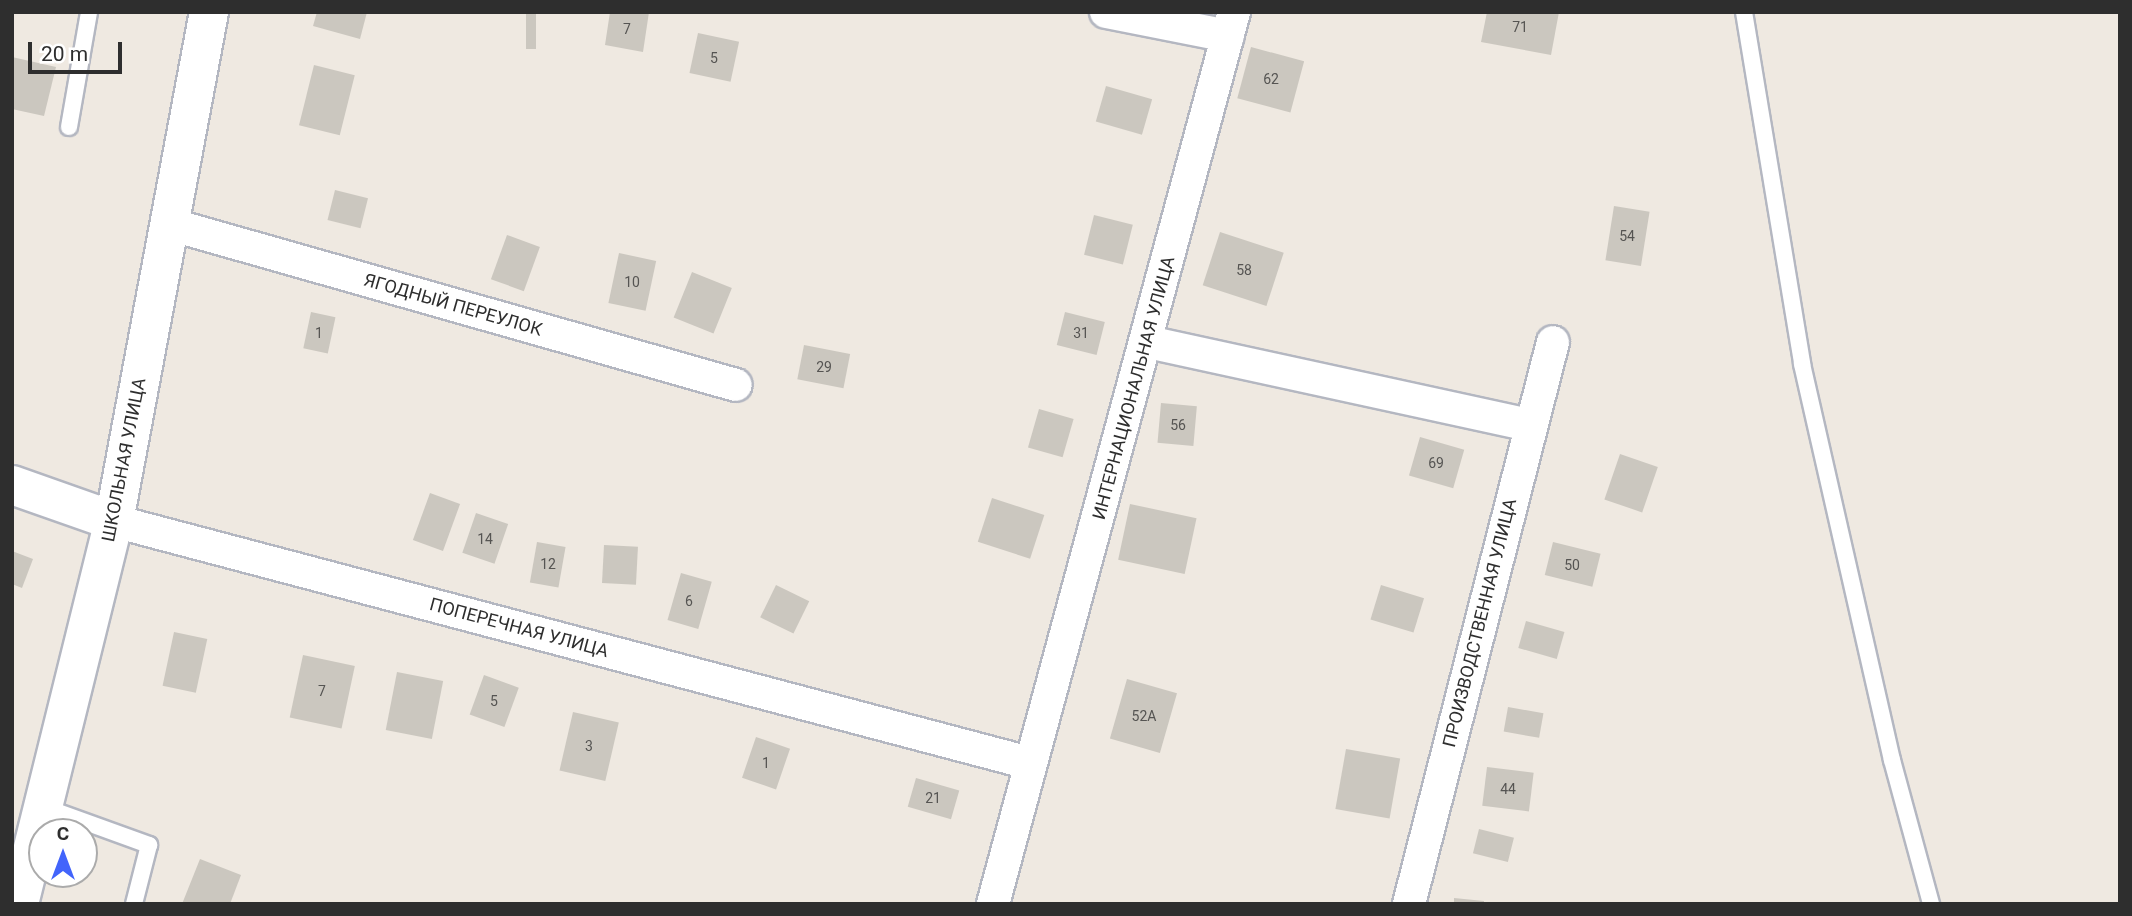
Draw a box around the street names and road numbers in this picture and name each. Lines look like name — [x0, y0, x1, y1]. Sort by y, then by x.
street label: ИНТЕРНАЦИОНАЛЬНАЯ УЛИЦА — [1088, 254, 1180, 522]
street label: ЯГОДНЫЙ ПЕРЕУЛОК — [361, 269, 545, 341]
street label: ШКОЛЬНАЯ УЛИЦА — [98, 376, 150, 544]
street label: ПРОИЗВОДСТВЕННАЯ УЛИЦА — [1439, 496, 1521, 750]
street label: ПОПЕРЕЧНАЯ УЛИЦА — [427, 594, 611, 662]

